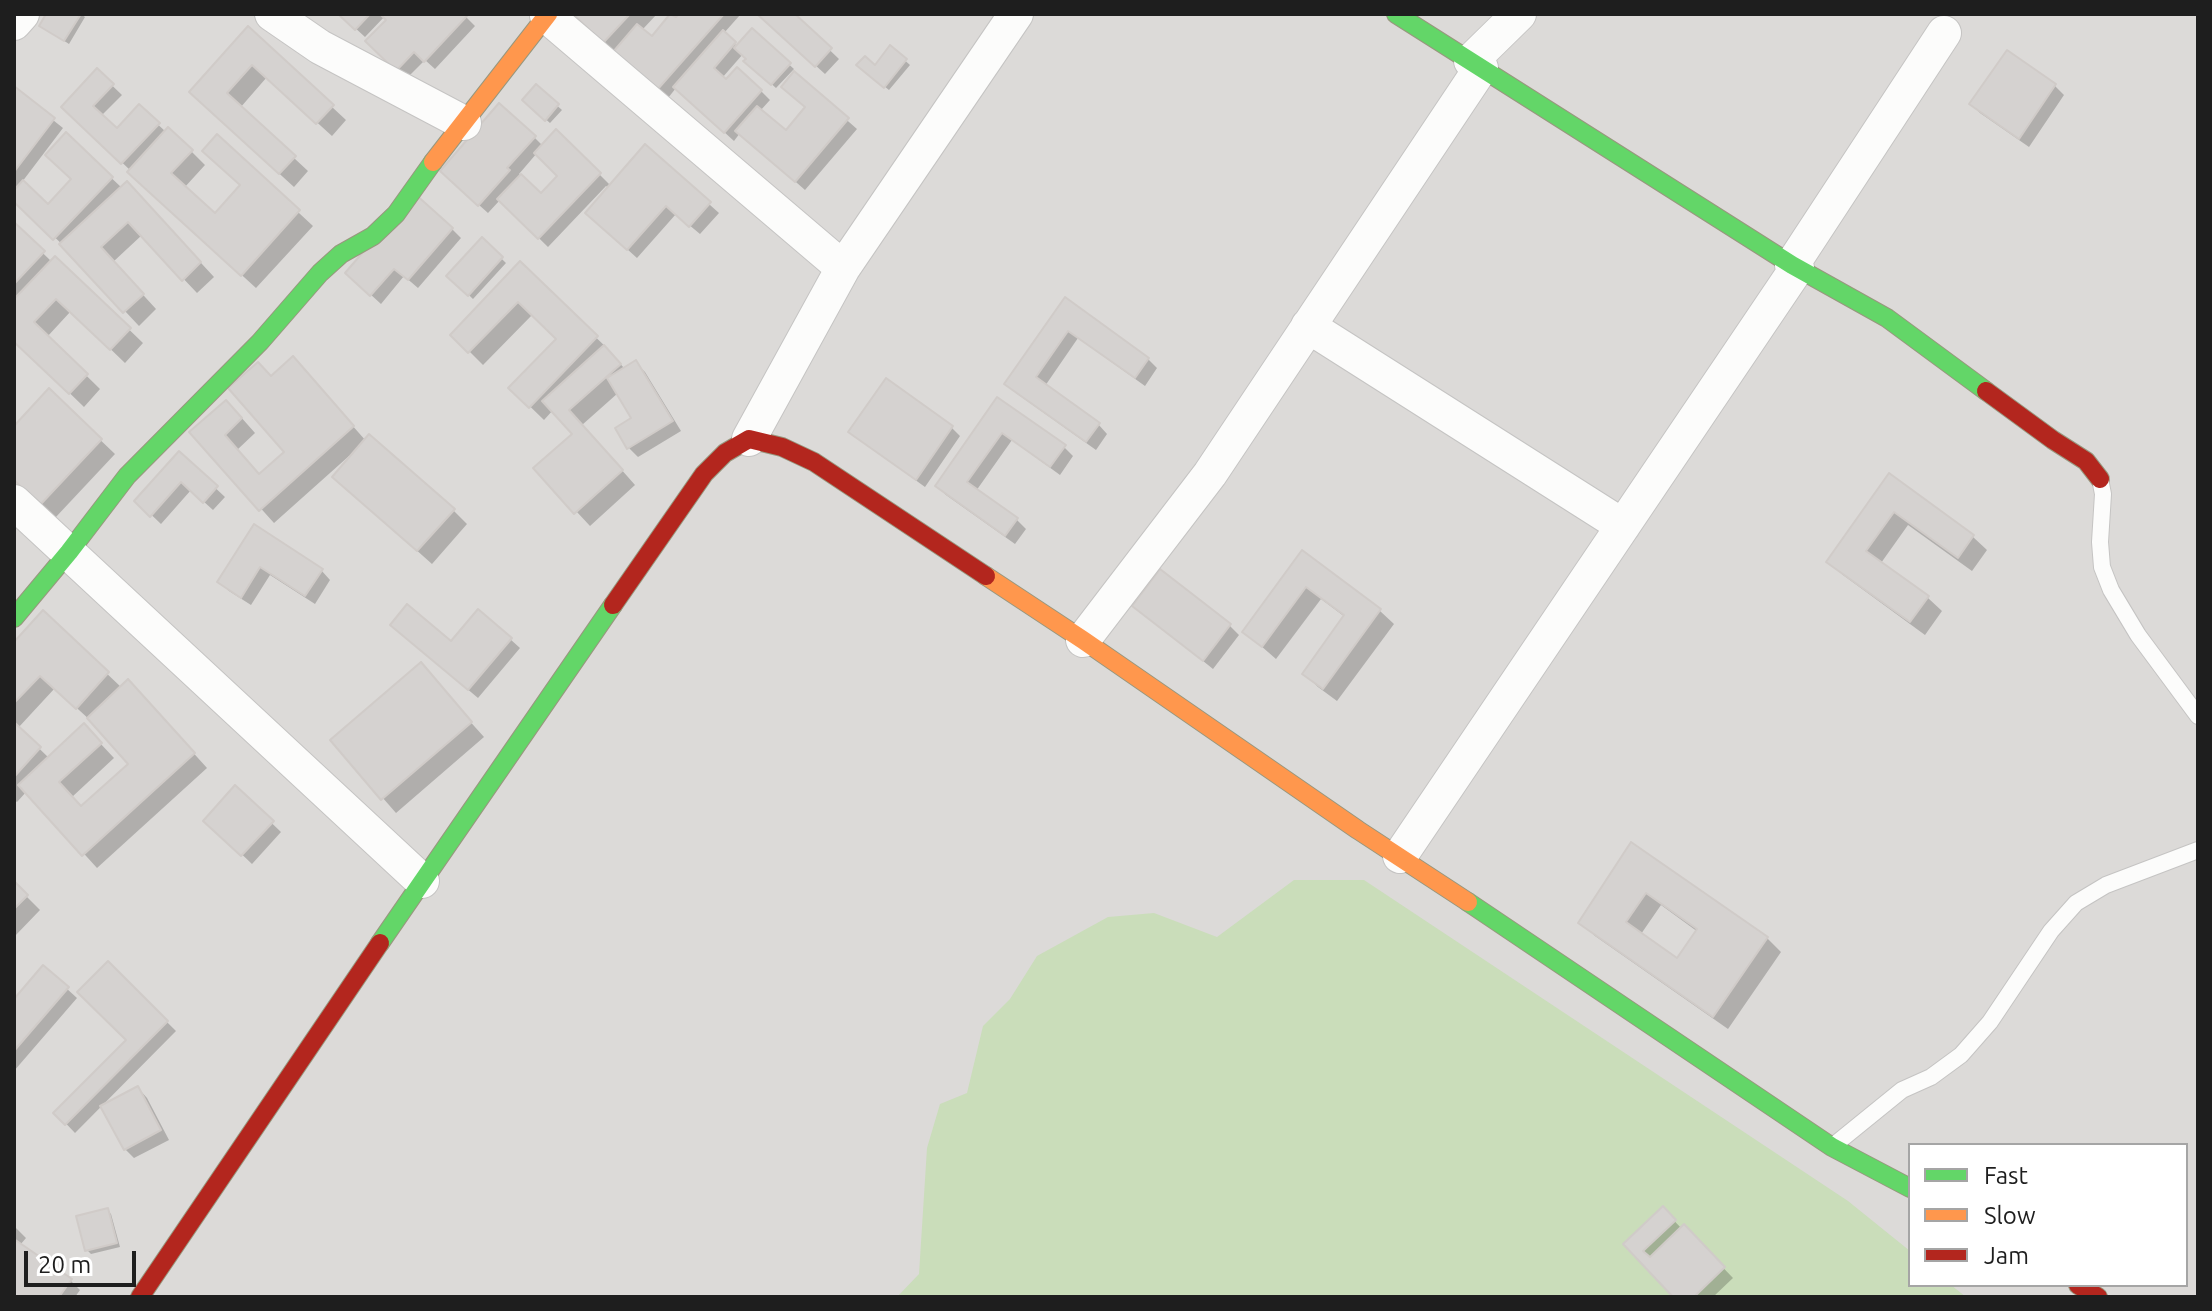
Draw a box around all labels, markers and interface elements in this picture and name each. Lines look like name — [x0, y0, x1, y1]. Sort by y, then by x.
legend — [1908, 1143, 2188, 1287]
text: Fast — [1984, 1162, 2028, 1189]
text: Slow — [1984, 1202, 2036, 1229]
scale bar — [28, 1235, 140, 1285]
text: Jam — [1984, 1242, 2029, 1269]
text: 20 m — [38, 1251, 91, 1278]

